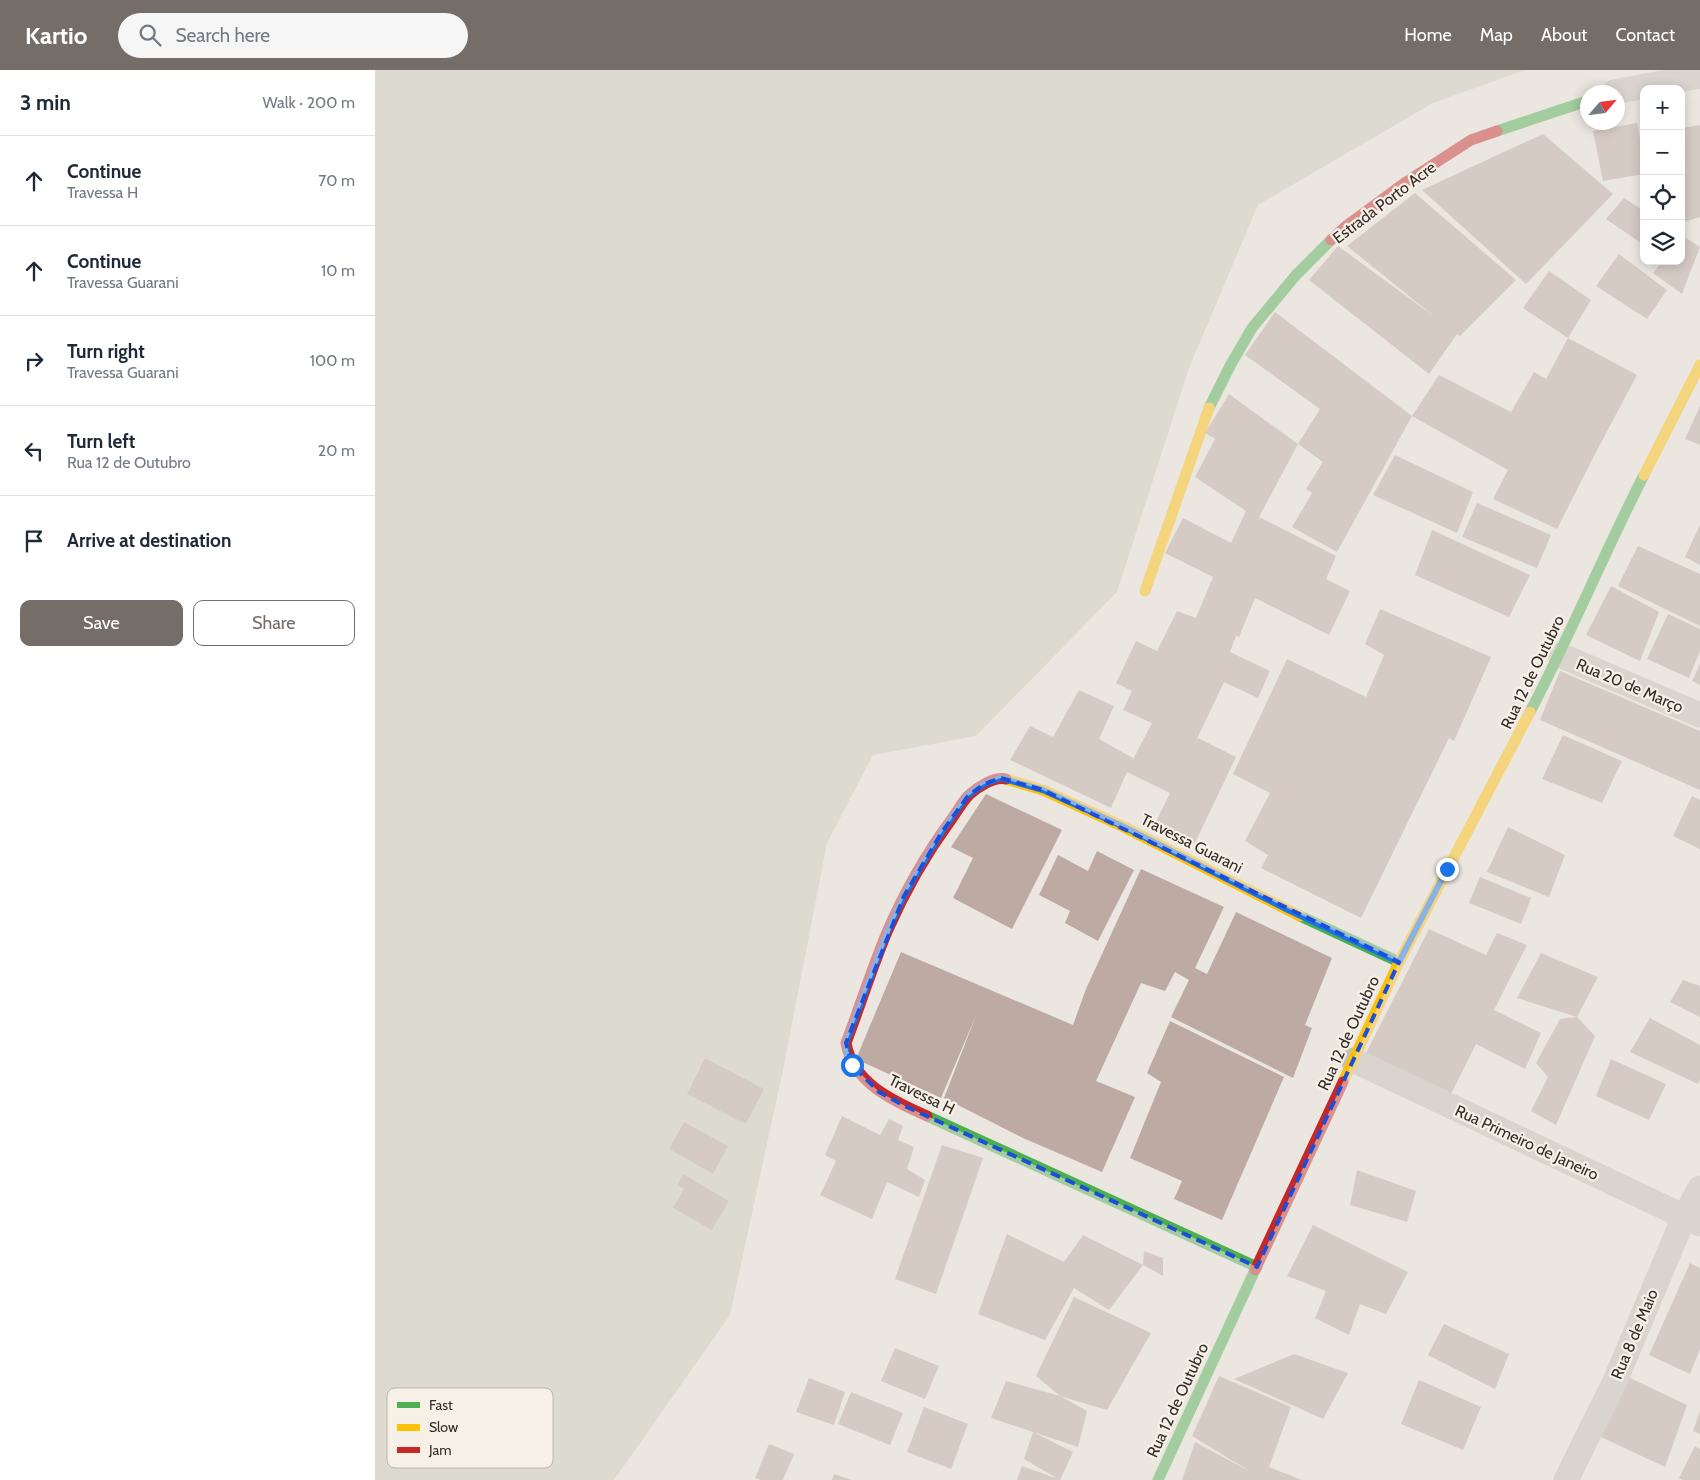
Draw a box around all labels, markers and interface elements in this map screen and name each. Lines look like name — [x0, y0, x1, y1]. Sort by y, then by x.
search box — [118, 13, 468, 58]
text: Kartio — [25, 21, 88, 50]
icon: search — [136, 21, 164, 49]
text: Search here — [176, 24, 270, 47]
text: Home — [1404, 24, 1452, 46]
text: Map — [1480, 24, 1513, 46]
text: About — [1541, 24, 1587, 46]
text: Contact — [1615, 24, 1675, 46]
north arrow — [1580, 85, 1625, 130]
map controls — [1640, 85, 1685, 265]
button: + — [1640, 85, 1685, 130]
text: 3 min — [20, 90, 71, 115]
text: Walk · 200 m — [263, 93, 355, 112]
button: − — [1640, 130, 1685, 175]
street label: Estrada Porto Acre — [1329, 157, 1440, 247]
text: Continue — [67, 160, 141, 183]
icon: ahead — [20, 167, 48, 195]
text: 70 m — [318, 171, 355, 190]
button: locate — [1640, 175, 1685, 220]
text: Travessa H — [67, 183, 138, 202]
button: layers — [1640, 220, 1685, 265]
text: Continue — [67, 250, 141, 273]
icon: ahead — [20, 257, 48, 285]
text: 10 m — [321, 261, 355, 280]
text: Travessa Guarani — [67, 273, 179, 292]
text: Turn right — [67, 340, 145, 363]
icon: right — [20, 347, 48, 375]
text: 100 m — [310, 351, 355, 370]
text: Travessa Guarani — [67, 363, 179, 382]
text: Turn left — [67, 430, 135, 453]
icon: left — [20, 437, 48, 465]
text: 20 m — [318, 441, 355, 460]
text: Rua 12 de Outubro — [67, 453, 191, 472]
icon: arrive — [20, 527, 48, 555]
text: Arrive at destination — [67, 529, 231, 552]
button: Save — [20, 600, 183, 646]
button: Share — [193, 600, 355, 646]
street label: Rua 12 de Outubro — [1497, 612, 1568, 732]
street label: Rua 20 de Março — [1573, 654, 1686, 717]
street label: Travessa Guarani — [1138, 810, 1246, 877]
route end — [1436, 858, 1459, 881]
street label: Rua 12 de Outubro — [1314, 973, 1383, 1093]
route start — [841, 1054, 864, 1077]
street label: Travessa H — [886, 1070, 958, 1119]
street label: Rua Primeiro de Janeiro — [1452, 1101, 1602, 1184]
street label: Rua 8 de Maio — [1607, 1286, 1662, 1382]
street label: Rua 12 de Outubro — [1143, 1340, 1212, 1460]
legend — [387, 1388, 553, 1468]
text: Fast — [429, 1396, 453, 1414]
text: Slow — [429, 1418, 458, 1436]
text: Jam — [428, 1441, 451, 1459]

